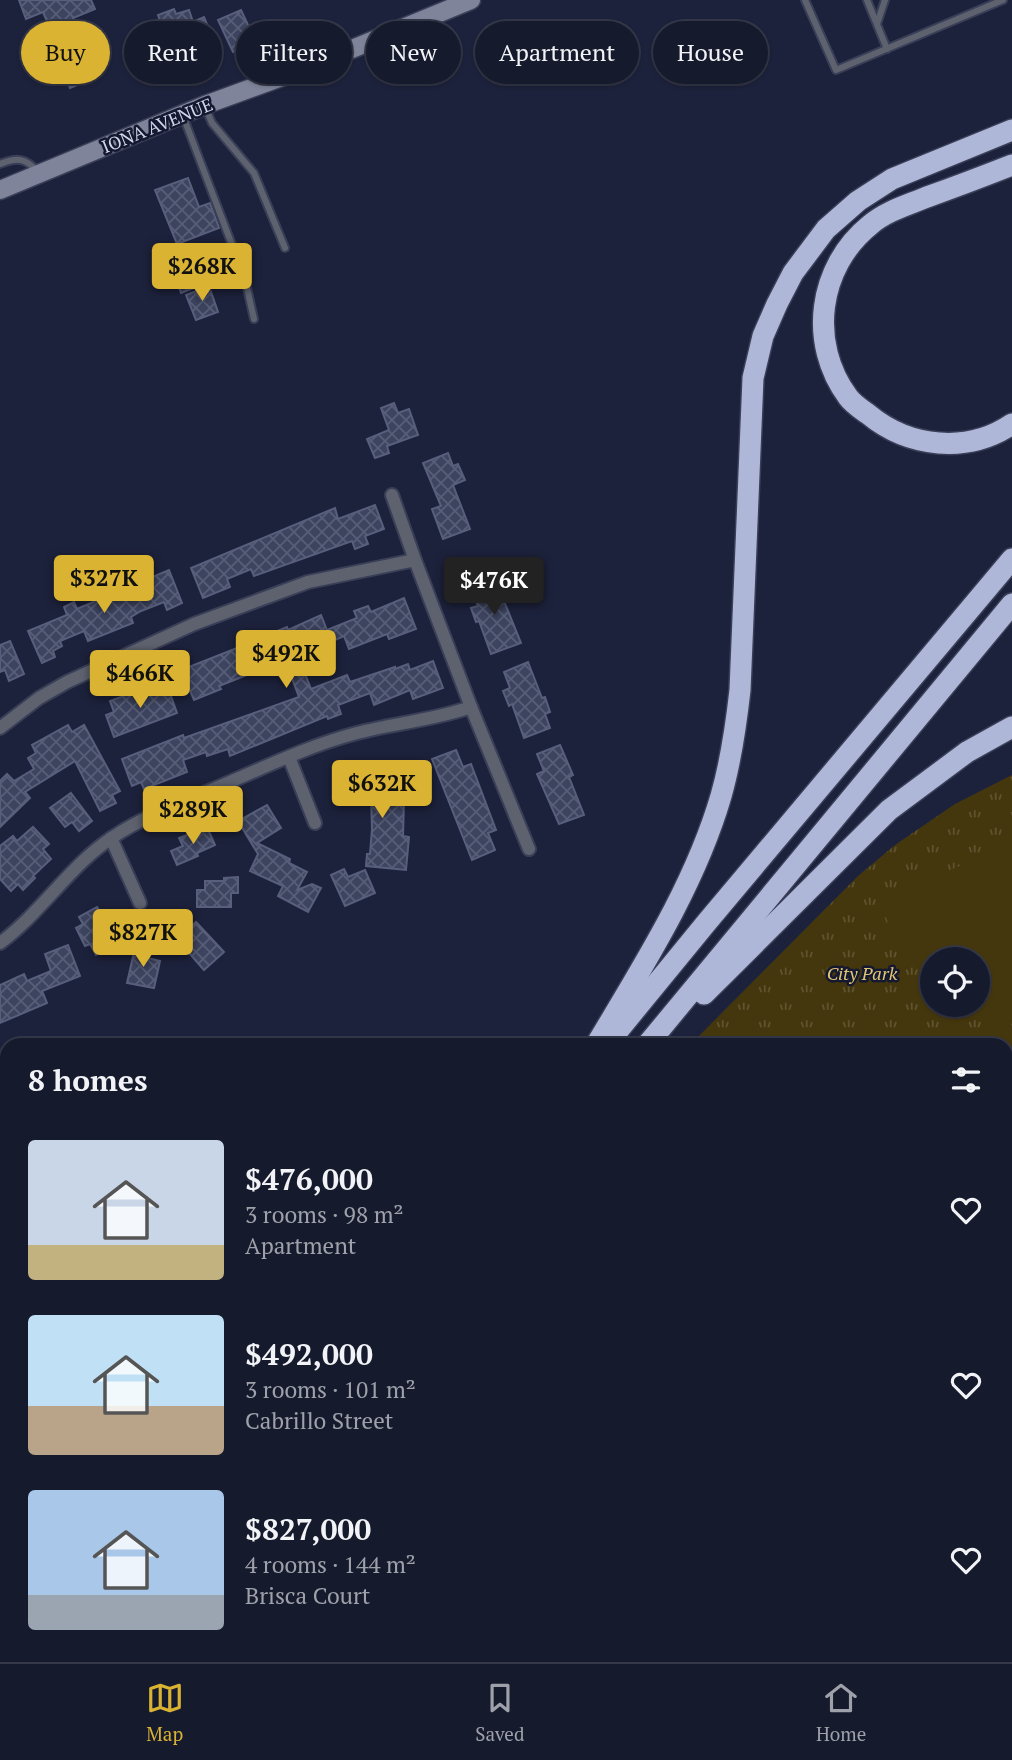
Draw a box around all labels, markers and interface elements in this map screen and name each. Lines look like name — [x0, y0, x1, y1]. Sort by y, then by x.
chip: Buy — [21, 21, 110, 84]
chip: Rent — [124, 21, 222, 84]
chip: Filters — [236, 21, 352, 84]
chip: New — [366, 21, 461, 84]
chip: Apartment — [475, 21, 639, 84]
chip: House — [653, 21, 768, 84]
street label: IONA AVENUE — [98, 92, 216, 158]
pin: $268K — [153, 244, 251, 303]
text: $268K — [168, 250, 236, 281]
pin: $327K — [55, 556, 153, 615]
pin: $476K — [445, 558, 543, 617]
text: $327K — [70, 562, 138, 593]
text: $476K — [460, 564, 528, 595]
pin: $492K — [237, 630, 335, 690]
text: $492K — [252, 637, 320, 668]
pin: $466K — [91, 650, 189, 710]
text: $466K — [106, 657, 174, 688]
pin: $632K — [333, 760, 431, 820]
text: $632K — [348, 767, 416, 798]
pin: $289K — [144, 786, 242, 846]
text: $289K — [159, 793, 227, 824]
pin: $827K — [94, 909, 192, 969]
text: $827K — [109, 916, 177, 947]
map controls — [920, 947, 990, 1017]
button: locate — [920, 947, 990, 1017]
park label: City Park — [827, 961, 898, 985]
text: 8 homes — [28, 1060, 147, 1100]
icon: filters — [947, 1061, 985, 1099]
text: $476,000 — [245, 1159, 373, 1199]
icon: home — [84, 1168, 168, 1252]
icon: heart — [947, 1191, 985, 1229]
text: 3 rooms · 98 m² — [245, 1199, 404, 1230]
text: Apartment — [245, 1230, 356, 1261]
text: $492,000 — [245, 1334, 373, 1374]
icon: home — [84, 1343, 168, 1427]
icon: heart — [947, 1366, 985, 1404]
text: 3 rooms · 101 m² — [245, 1374, 416, 1405]
text: Cabrillo Street — [245, 1405, 393, 1436]
text: $827,000 — [245, 1509, 371, 1549]
icon: home — [84, 1518, 168, 1602]
icon: heart — [947, 1541, 985, 1579]
text: 4 rooms · 144 m² — [245, 1549, 416, 1580]
text: Brisca Court — [245, 1580, 370, 1611]
tab: Map — [146, 1679, 184, 1746]
tab: Saved — [475, 1679, 524, 1746]
tab: Home — [816, 1679, 866, 1746]

